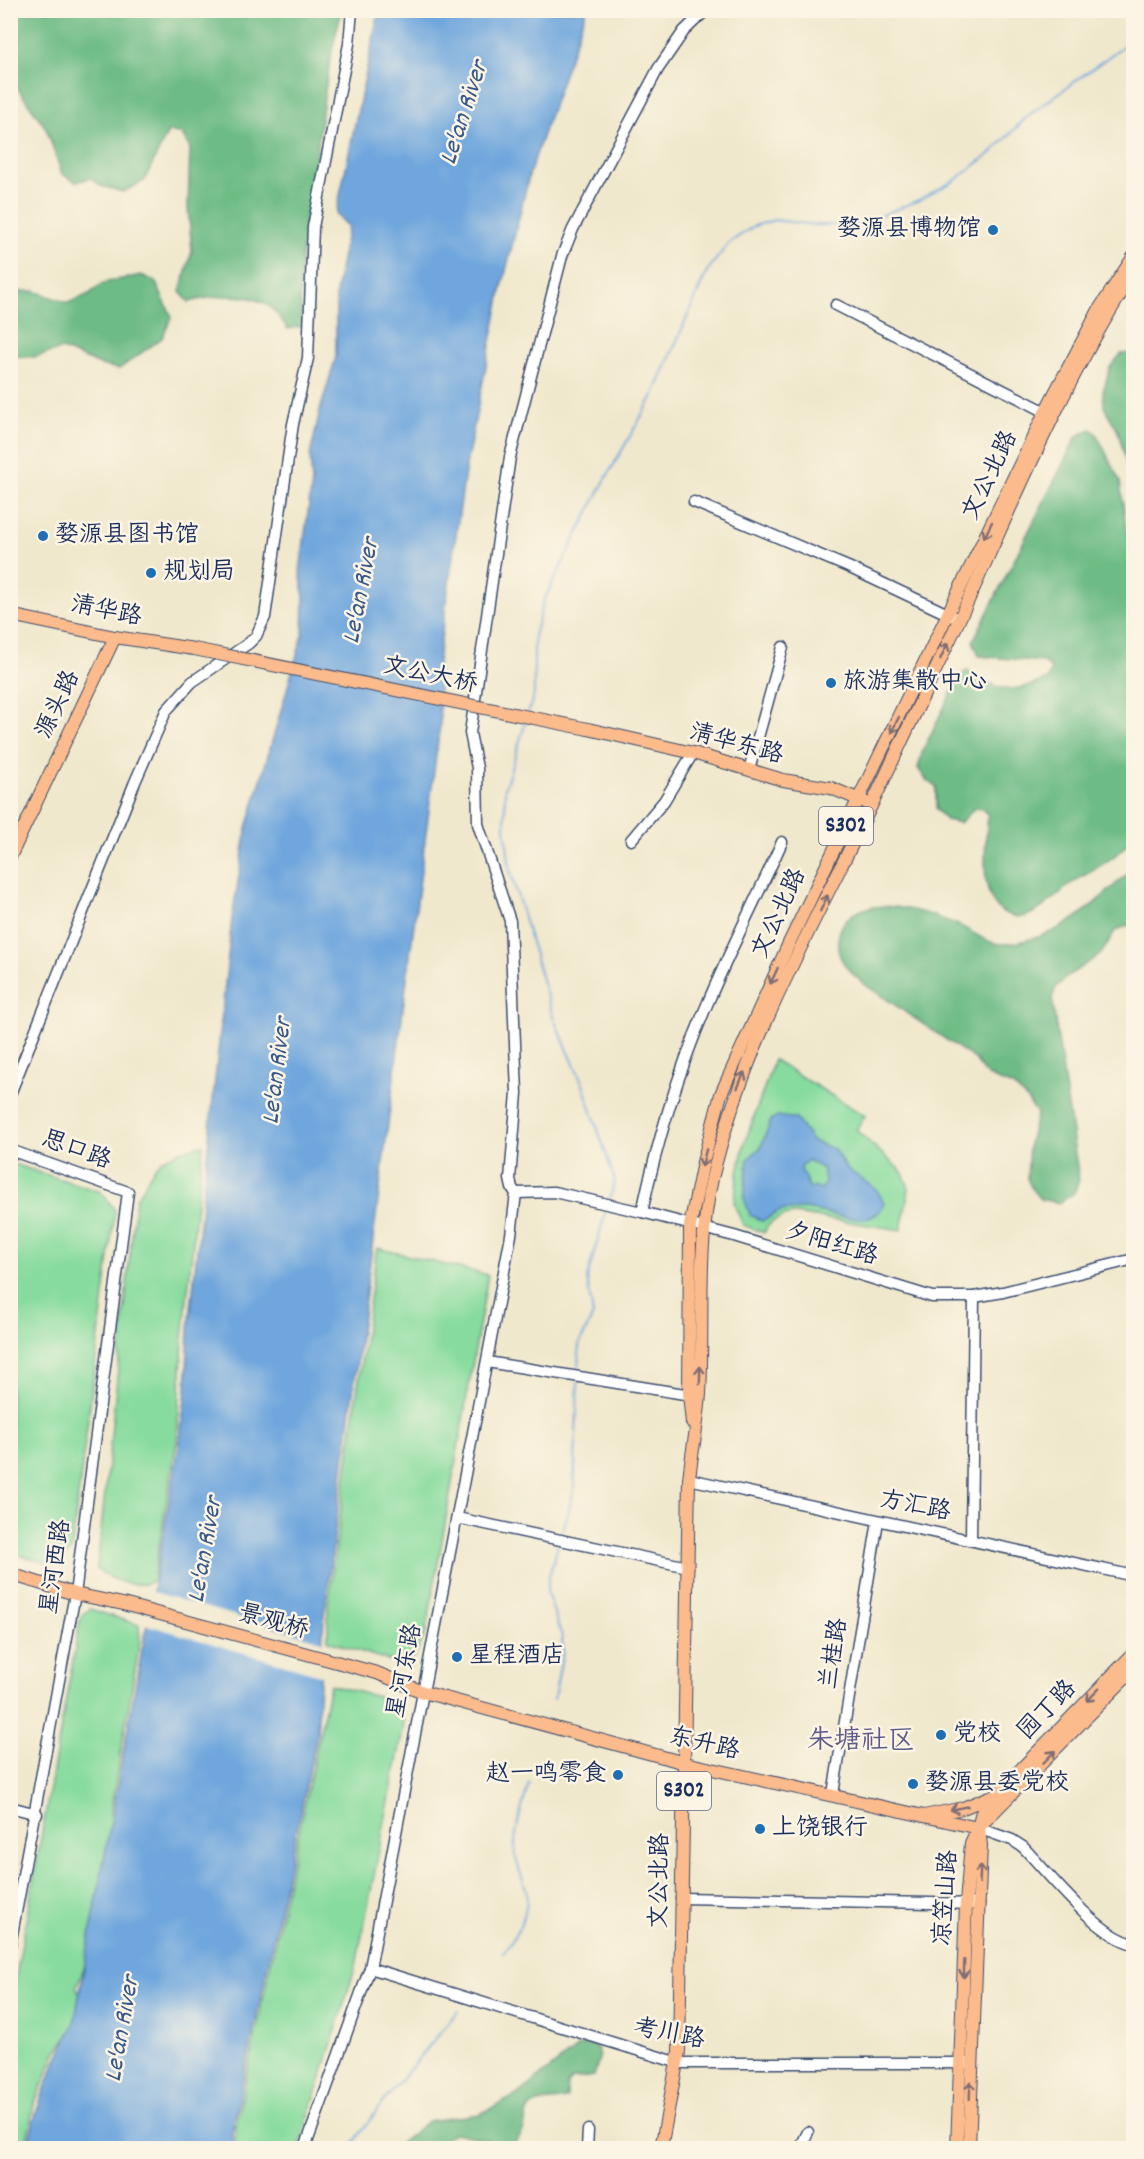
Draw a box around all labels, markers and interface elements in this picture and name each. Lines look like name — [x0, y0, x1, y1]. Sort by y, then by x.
water label: Le'an River — [431, 53, 500, 169]
place label: 婺源县博物馆 — [837, 213, 981, 247]
marker: 婺源县博物馆 — [986, 223, 1000, 237]
street label: 文公北路 — [955, 425, 1027, 527]
place label: 婺源县图书馆 — [55, 519, 199, 553]
one-way arrow — [982, 521, 994, 539]
marker: 婺源县图书馆 — [36, 529, 50, 543]
water label: Le'an River — [334, 532, 391, 647]
place label: 规划局 — [163, 556, 235, 590]
marker: 规划局 — [144, 566, 158, 580]
street label: 清华路 — [67, 588, 145, 636]
one-way arrow — [938, 643, 950, 661]
street label: 文公大桥 — [380, 649, 480, 703]
street label: 源头路 — [28, 665, 90, 745]
place label: 旅游集散中心 — [843, 666, 987, 700]
marker: 旅游集散中心 — [824, 676, 838, 690]
one-way arrow — [888, 715, 900, 733]
street label: 清华东路 — [685, 716, 787, 774]
road number: S302 — [819, 807, 873, 845]
street label: 文公北路 — [744, 863, 816, 965]
one-way arrow — [818, 894, 830, 912]
one-way arrow — [767, 967, 779, 985]
water label: Le'an River — [253, 1012, 303, 1126]
one-way arrow — [736, 1071, 747, 1089]
street label: 思口路 — [36, 1123, 116, 1179]
one-way arrow — [698, 1148, 710, 1167]
street label: 夕阳红路 — [780, 1215, 882, 1275]
one-way arrow — [694, 1365, 706, 1385]
street label: 方汇路 — [876, 1483, 954, 1531]
water label: Le'an River — [179, 1491, 234, 1606]
street label: 星河西路 — [33, 1517, 81, 1617]
street label: 景观桥 — [234, 1597, 312, 1649]
street label: 兰桂路 — [813, 1616, 857, 1692]
street label: 星河东路 — [380, 1621, 432, 1721]
place label: 星程酒店 — [469, 1640, 565, 1674]
marker: 星程酒店 — [450, 1650, 464, 1664]
street label: 园丁路 — [1011, 1673, 1085, 1749]
one-way arrow — [1085, 1688, 1100, 1703]
place label: 党校 — [953, 1718, 1001, 1752]
street label: 东升路 — [665, 1720, 743, 1770]
district label: 朱塘社区 — [807, 1723, 915, 1762]
marker: 党校 — [934, 1728, 948, 1742]
one-way arrow — [1041, 1749, 1056, 1764]
place label: 赵一鸣零食 — [486, 1758, 606, 1792]
place label: 婺源县委党校 — [925, 1767, 1069, 1801]
marker: 赵一鸣零食 — [611, 1768, 625, 1782]
road number: S302 — [657, 1772, 711, 1810]
marker: 婺源县委党校 — [906, 1777, 920, 1791]
one-way arrow — [950, 1803, 970, 1814]
place label: 上饶银行 — [772, 1812, 868, 1846]
marker: 上饶银行 — [753, 1822, 767, 1836]
street label: 文公北路 — [643, 1833, 679, 1929]
street label: 凉笠山路 — [927, 1849, 967, 1947]
one-way arrow — [975, 1865, 986, 1885]
one-way arrow — [958, 1959, 969, 1979]
water label: Le'an River — [96, 1970, 151, 2085]
street label: 考川路 — [630, 2011, 708, 2059]
one-way arrow — [965, 2081, 976, 2101]

